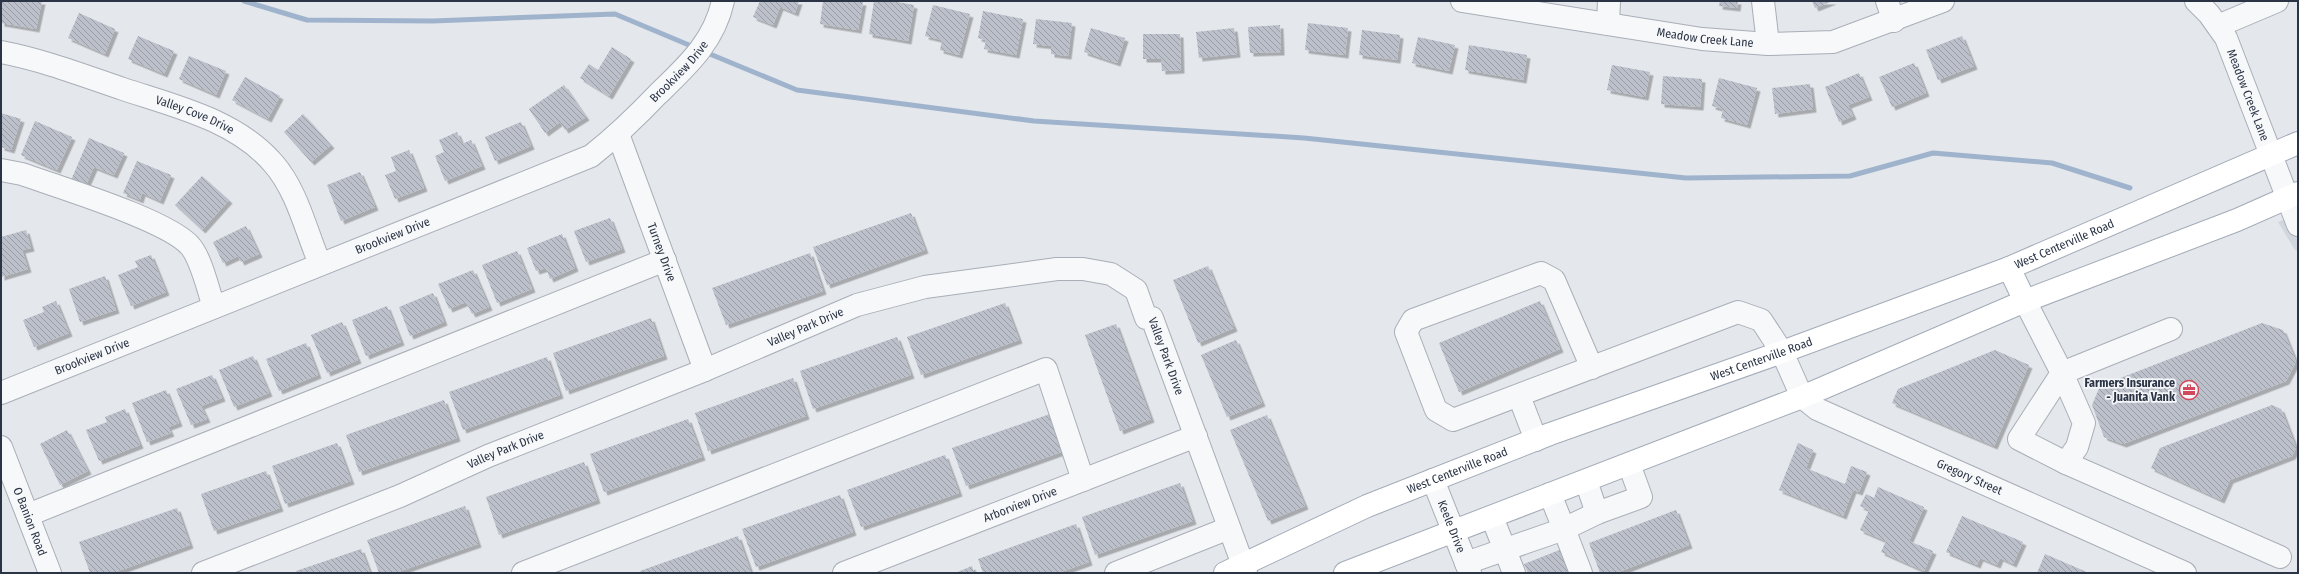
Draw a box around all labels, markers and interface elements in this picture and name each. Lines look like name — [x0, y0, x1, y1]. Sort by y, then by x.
street label: Meadow Creek Lane — [1656, 25, 1754, 50]
street label: Brookview Drive — [647, 38, 711, 105]
street label: Meadow Creek Lane — [2224, 47, 2272, 143]
street label: Valley Cove Drive — [154, 93, 237, 137]
street label: Brookview Drive — [353, 214, 432, 257]
street label: West Centerville Road — [2012, 216, 2116, 272]
street label: Turney Drive — [644, 221, 679, 284]
street label: Valley Park Drive — [765, 305, 846, 349]
street label: Valley Park Drive — [1145, 316, 1187, 397]
street label: West Centerville Road — [1709, 334, 1814, 384]
street label: Brookview Drive — [53, 335, 131, 378]
place label: Farmers Insurance - Juanita Vank — [2084, 376, 2176, 404]
office icon: Farmers Insurance - Juanita Vank — [2178, 379, 2200, 401]
street label: Valley Park Drive — [465, 428, 546, 471]
street label: West Centerville Road — [1405, 444, 1510, 497]
street label: Gregory Street — [1935, 456, 2005, 498]
street label: Arborview Drive — [981, 484, 1059, 525]
street label: O Banion Road — [10, 485, 50, 558]
street label: Keele Drive — [1435, 498, 1468, 555]

